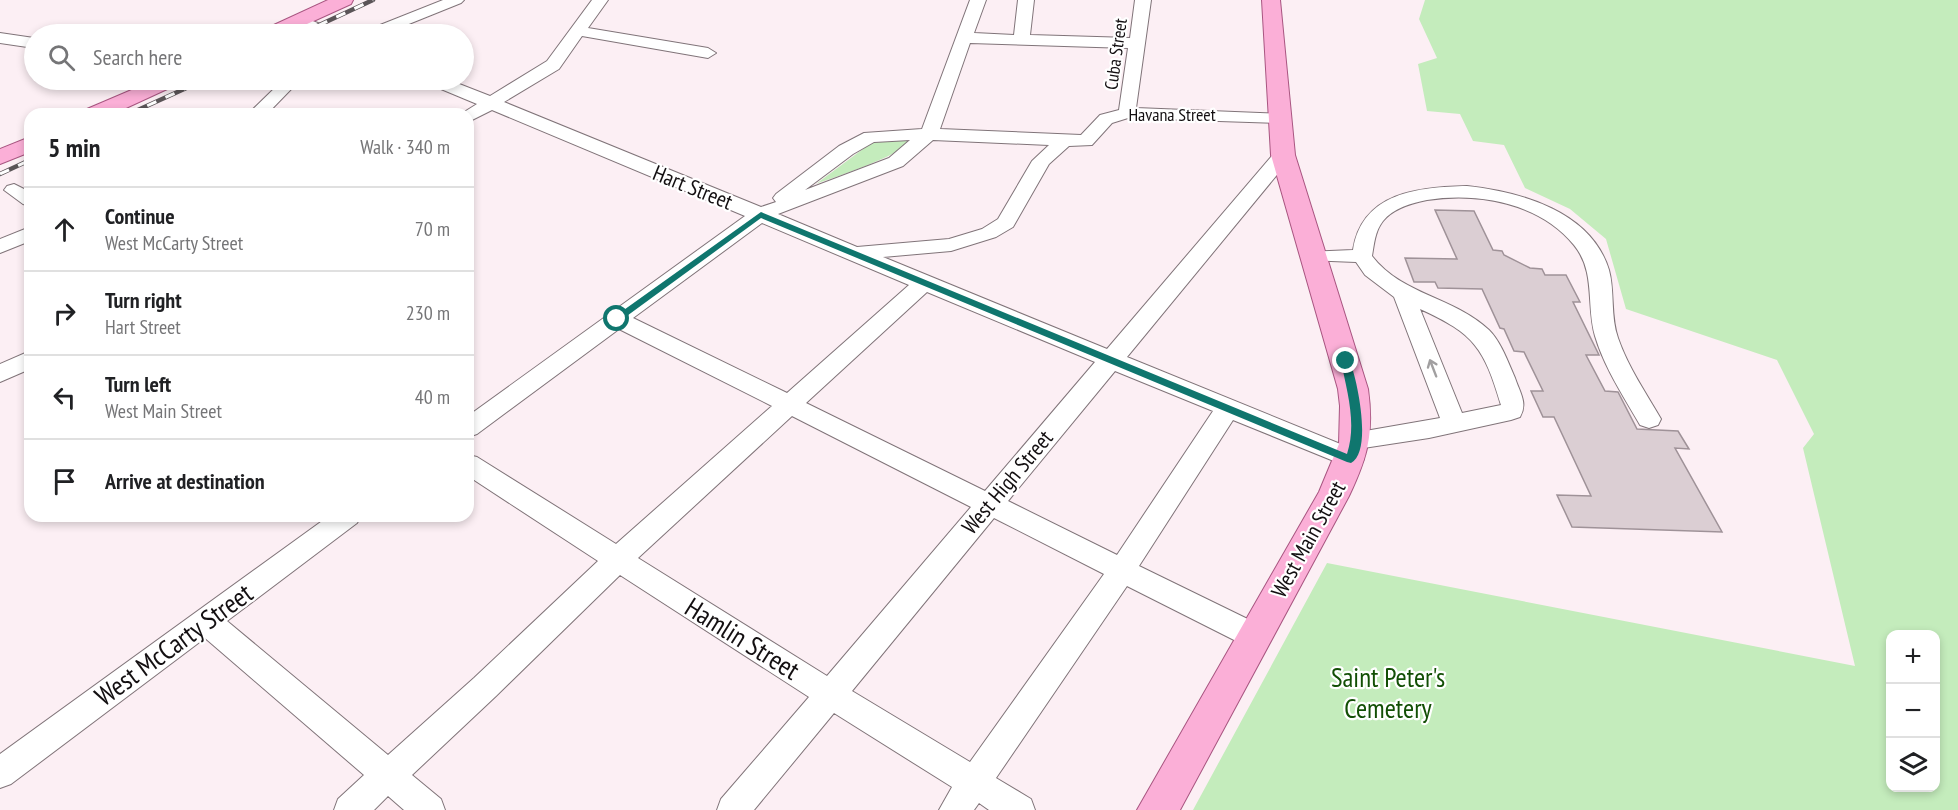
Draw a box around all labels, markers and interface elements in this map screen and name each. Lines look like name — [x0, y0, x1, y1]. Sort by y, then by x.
street label: Cuba Street — [1099, 17, 1132, 91]
search box — [24, 24, 474, 90]
icon: search — [45, 41, 78, 74]
text: Search here — [93, 43, 182, 71]
street label: Havana Street — [1128, 103, 1216, 126]
text: 5 min — [48, 131, 101, 164]
text: Walk · 340 m — [360, 134, 450, 160]
street label: Hart Street — [649, 158, 737, 216]
text: Continue — [105, 202, 175, 230]
icon: ahead — [48, 213, 81, 246]
text: 70 m — [415, 216, 450, 242]
text: West McCarty Street — [105, 230, 243, 256]
text: Turn right — [105, 286, 182, 314]
icon: right — [48, 297, 81, 330]
text: 230 m — [406, 300, 450, 326]
route start — [603, 305, 629, 331]
text: Hart Street — [105, 314, 181, 340]
route end — [1332, 347, 1358, 373]
one-way arrow — [1427, 360, 1438, 378]
text: Turn left — [105, 370, 171, 398]
icon: left — [48, 381, 81, 414]
text: 40 m — [415, 384, 450, 410]
text: West Main Street — [105, 398, 222, 424]
street label: West High Street — [955, 424, 1059, 540]
icon: arrive — [48, 465, 81, 498]
text: Arrive at destination — [105, 467, 265, 495]
street label: West Main Street — [1265, 476, 1351, 602]
street label: West McCarty Street — [88, 575, 259, 713]
street label: Hamlin Street — [679, 590, 806, 687]
map controls — [1886, 630, 1940, 792]
button: + — [1886, 630, 1940, 684]
park label: Saint Peter's Cemetery — [1331, 660, 1445, 725]
button: − — [1886, 684, 1940, 738]
button: layers — [1886, 738, 1940, 792]

